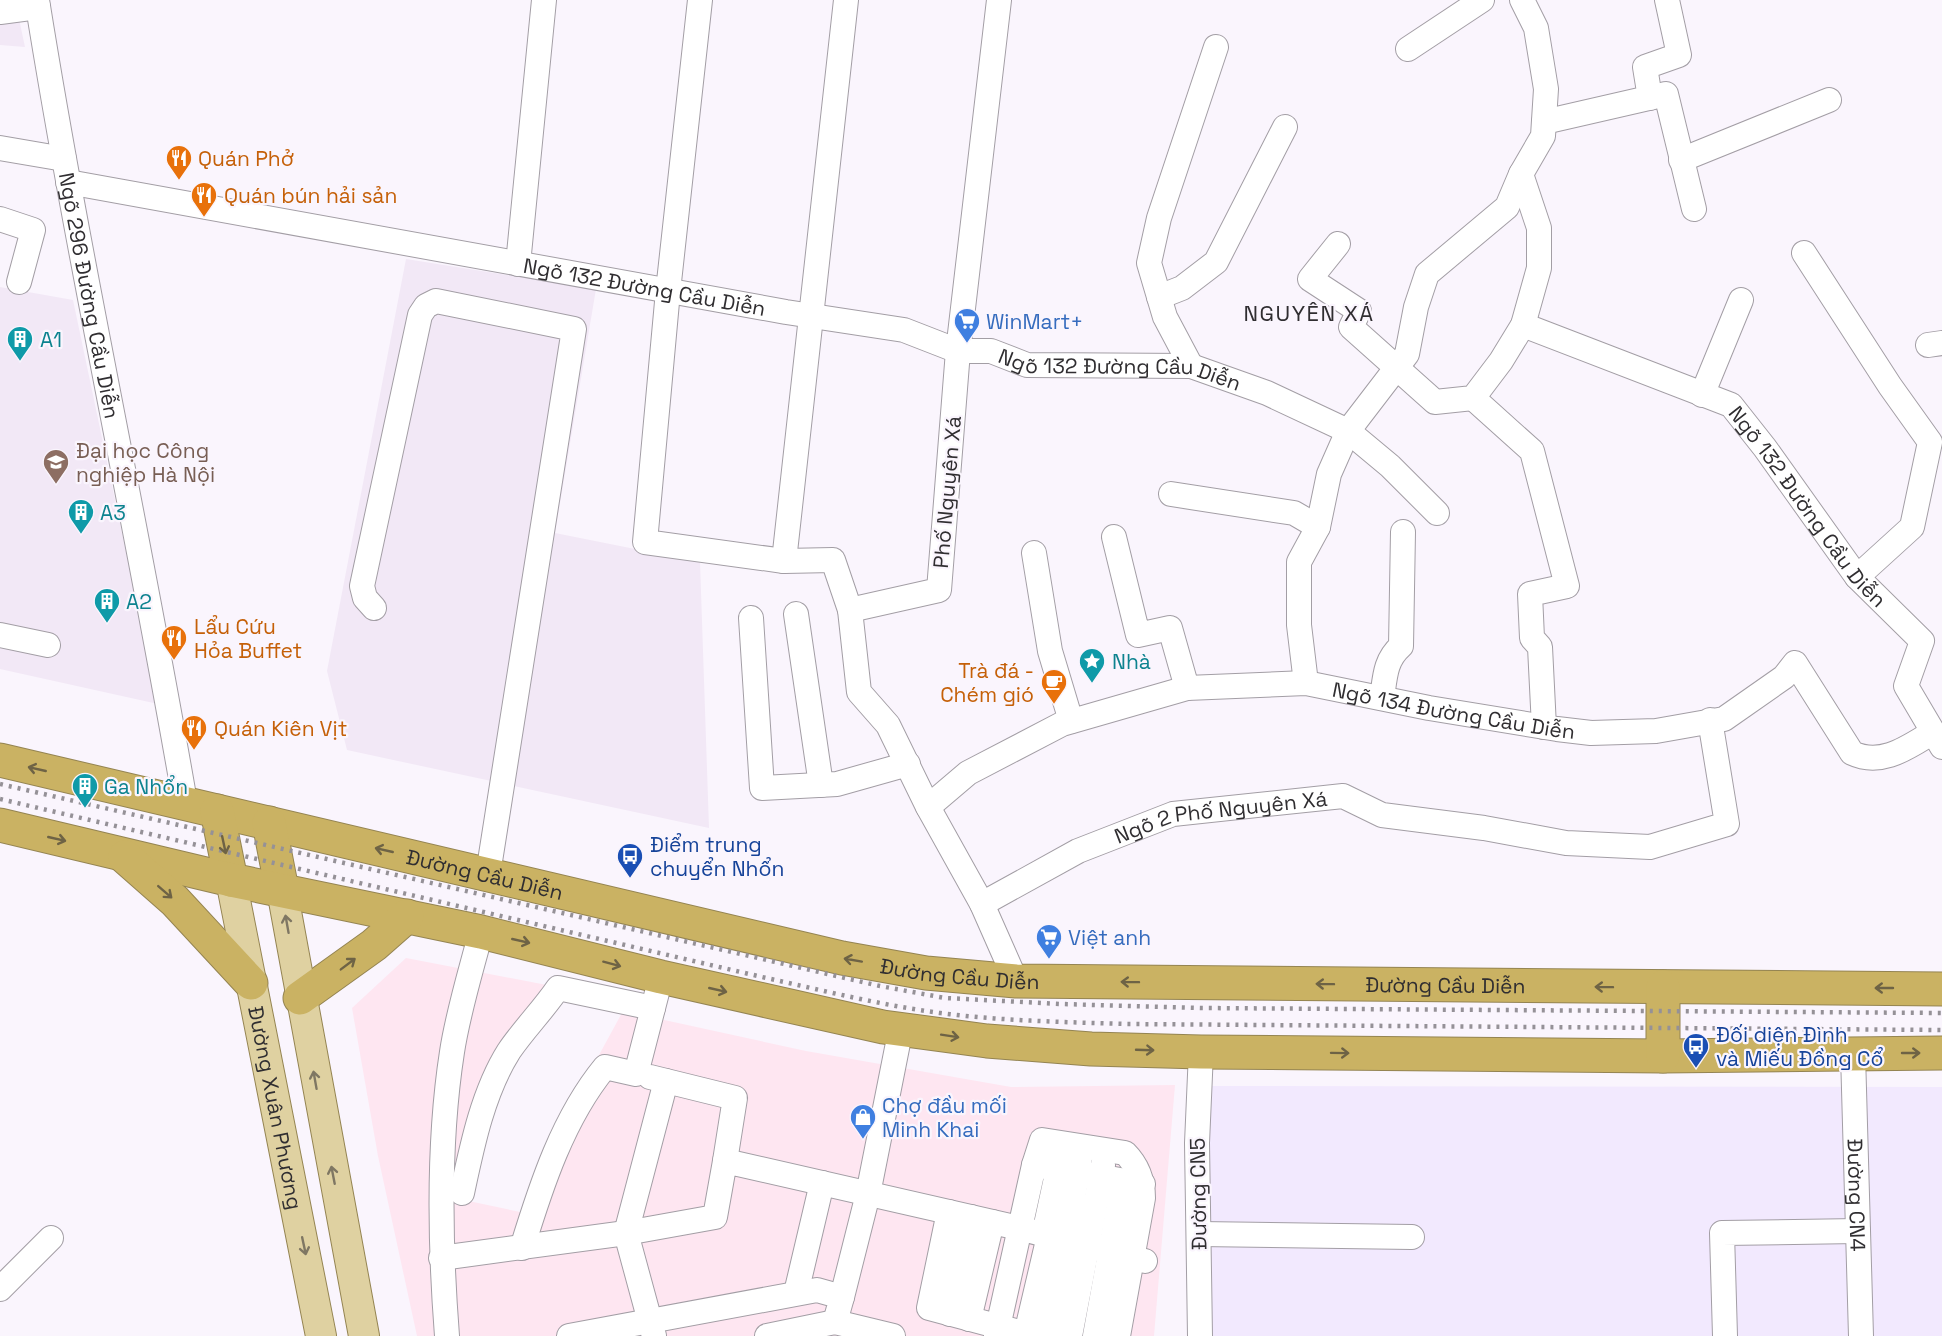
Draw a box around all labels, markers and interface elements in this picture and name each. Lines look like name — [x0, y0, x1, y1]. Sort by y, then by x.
restaurant icon: Quán Phở — [164, 143, 194, 181]
place label: Quán Phở — [198, 145, 294, 172]
street label: Ngõ 296 Đường Cầu Diễn — [53, 170, 126, 421]
restaurant icon: Quán bún hải sản — [189, 180, 219, 218]
place label: Quán bún hải sản — [224, 182, 397, 209]
street label: Ngõ 132 Đường Cầu Diễn — [521, 251, 768, 322]
district label: NGUYÊN XÁ — [1243, 299, 1375, 327]
supermarket icon: WinMart+ — [952, 306, 982, 344]
place label: WinMart+ — [986, 308, 1083, 335]
building icon: A1 — [5, 324, 35, 362]
place label: A1 — [40, 326, 62, 353]
street label: Ngõ 132 Đường Cầu Diễn — [995, 342, 1245, 396]
street label: Ngõ 132 Đường Cầu Diễn — [1723, 400, 1893, 612]
street label: Phố Nguyên Xá — [927, 415, 967, 569]
place label: Đại học Công nghiệp Hà Nội — [76, 437, 215, 488]
school or university icon: Đại học Công nghiệp Hà Nội — [41, 447, 71, 485]
building icon: A3 — [66, 497, 96, 535]
place label: A3 — [100, 499, 126, 526]
building icon: A2 — [92, 586, 122, 624]
place label: A2 — [126, 588, 152, 615]
place label: Lẩu Cứu Hỏa Buffet — [194, 613, 302, 664]
restaurant icon: Lẩu Cứu Hỏa Buffet — [159, 623, 189, 661]
place icon: Nhà — [1077, 646, 1107, 684]
place label: Nhà — [1112, 648, 1151, 675]
place label: Trà đá - Chém gió — [940, 657, 1034, 708]
cafe icon: Trà đá - Chém gió — [1039, 667, 1069, 705]
street label: Ngõ 134 Đường Cầu Diễn — [1330, 675, 1577, 745]
restaurant icon: Quán Kiên Vịt — [179, 713, 209, 751]
place label: Quán Kiên Vịt — [214, 715, 347, 742]
one-way arrow — [28, 762, 47, 774]
building icon: Ga Nhổn — [70, 771, 100, 809]
place label: Ga Nhổn — [104, 773, 188, 800]
street label: Ngõ 2 Phố Nguyên Xá — [1110, 784, 1328, 849]
place label: Điểm trung chuyển Nhổn — [650, 831, 784, 882]
one-way arrow — [47, 833, 66, 845]
one-way arrow — [219, 835, 230, 854]
bus stop icon: Điểm trung chuyển Nhổn — [615, 841, 645, 879]
one-way arrow — [375, 843, 394, 855]
street label: Đường Cầu Diễn — [404, 843, 566, 905]
one-way arrow — [157, 885, 172, 899]
one-way arrow — [282, 914, 293, 934]
supermarket icon: Việt anh — [1034, 922, 1064, 960]
place label: Việt anh — [1068, 924, 1151, 951]
one-way arrow — [512, 936, 531, 948]
street label: Đường Cầu Diễn — [878, 952, 1040, 995]
one-way arrow — [843, 954, 863, 965]
one-way arrow — [339, 957, 355, 970]
one-way arrow — [602, 958, 621, 970]
street label: Đường Cầu Diễn — [1365, 971, 1526, 999]
one-way arrow — [1121, 976, 1141, 988]
one-way arrow — [1316, 978, 1336, 990]
one-way arrow — [1595, 981, 1615, 993]
one-way arrow — [1874, 982, 1894, 994]
one-way arrow — [709, 984, 728, 996]
street label: Đường Xuân Phương — [243, 1003, 309, 1212]
place label: Đối diện Đình và Miếu Đồng Cổ — [1716, 1021, 1884, 1072]
one-way arrow — [940, 1030, 960, 1041]
bus stop icon: Đối diện Đình và Miếu Đồng Cổ — [1681, 1031, 1711, 1069]
one-way arrow — [1134, 1044, 1154, 1056]
one-way arrow — [1329, 1047, 1349, 1059]
one-way arrow — [1900, 1047, 1920, 1059]
one-way arrow — [309, 1071, 320, 1090]
place label: Chợ đầu mối Minh Khai — [882, 1092, 1007, 1143]
shop icon: Chợ đầu mối Minh Khai — [848, 1102, 878, 1140]
street label: Đường CN5 — [1184, 1138, 1212, 1250]
street label: Đường CN4 — [1842, 1138, 1872, 1252]
one-way arrow — [327, 1166, 338, 1186]
one-way arrow — [299, 1236, 310, 1255]

